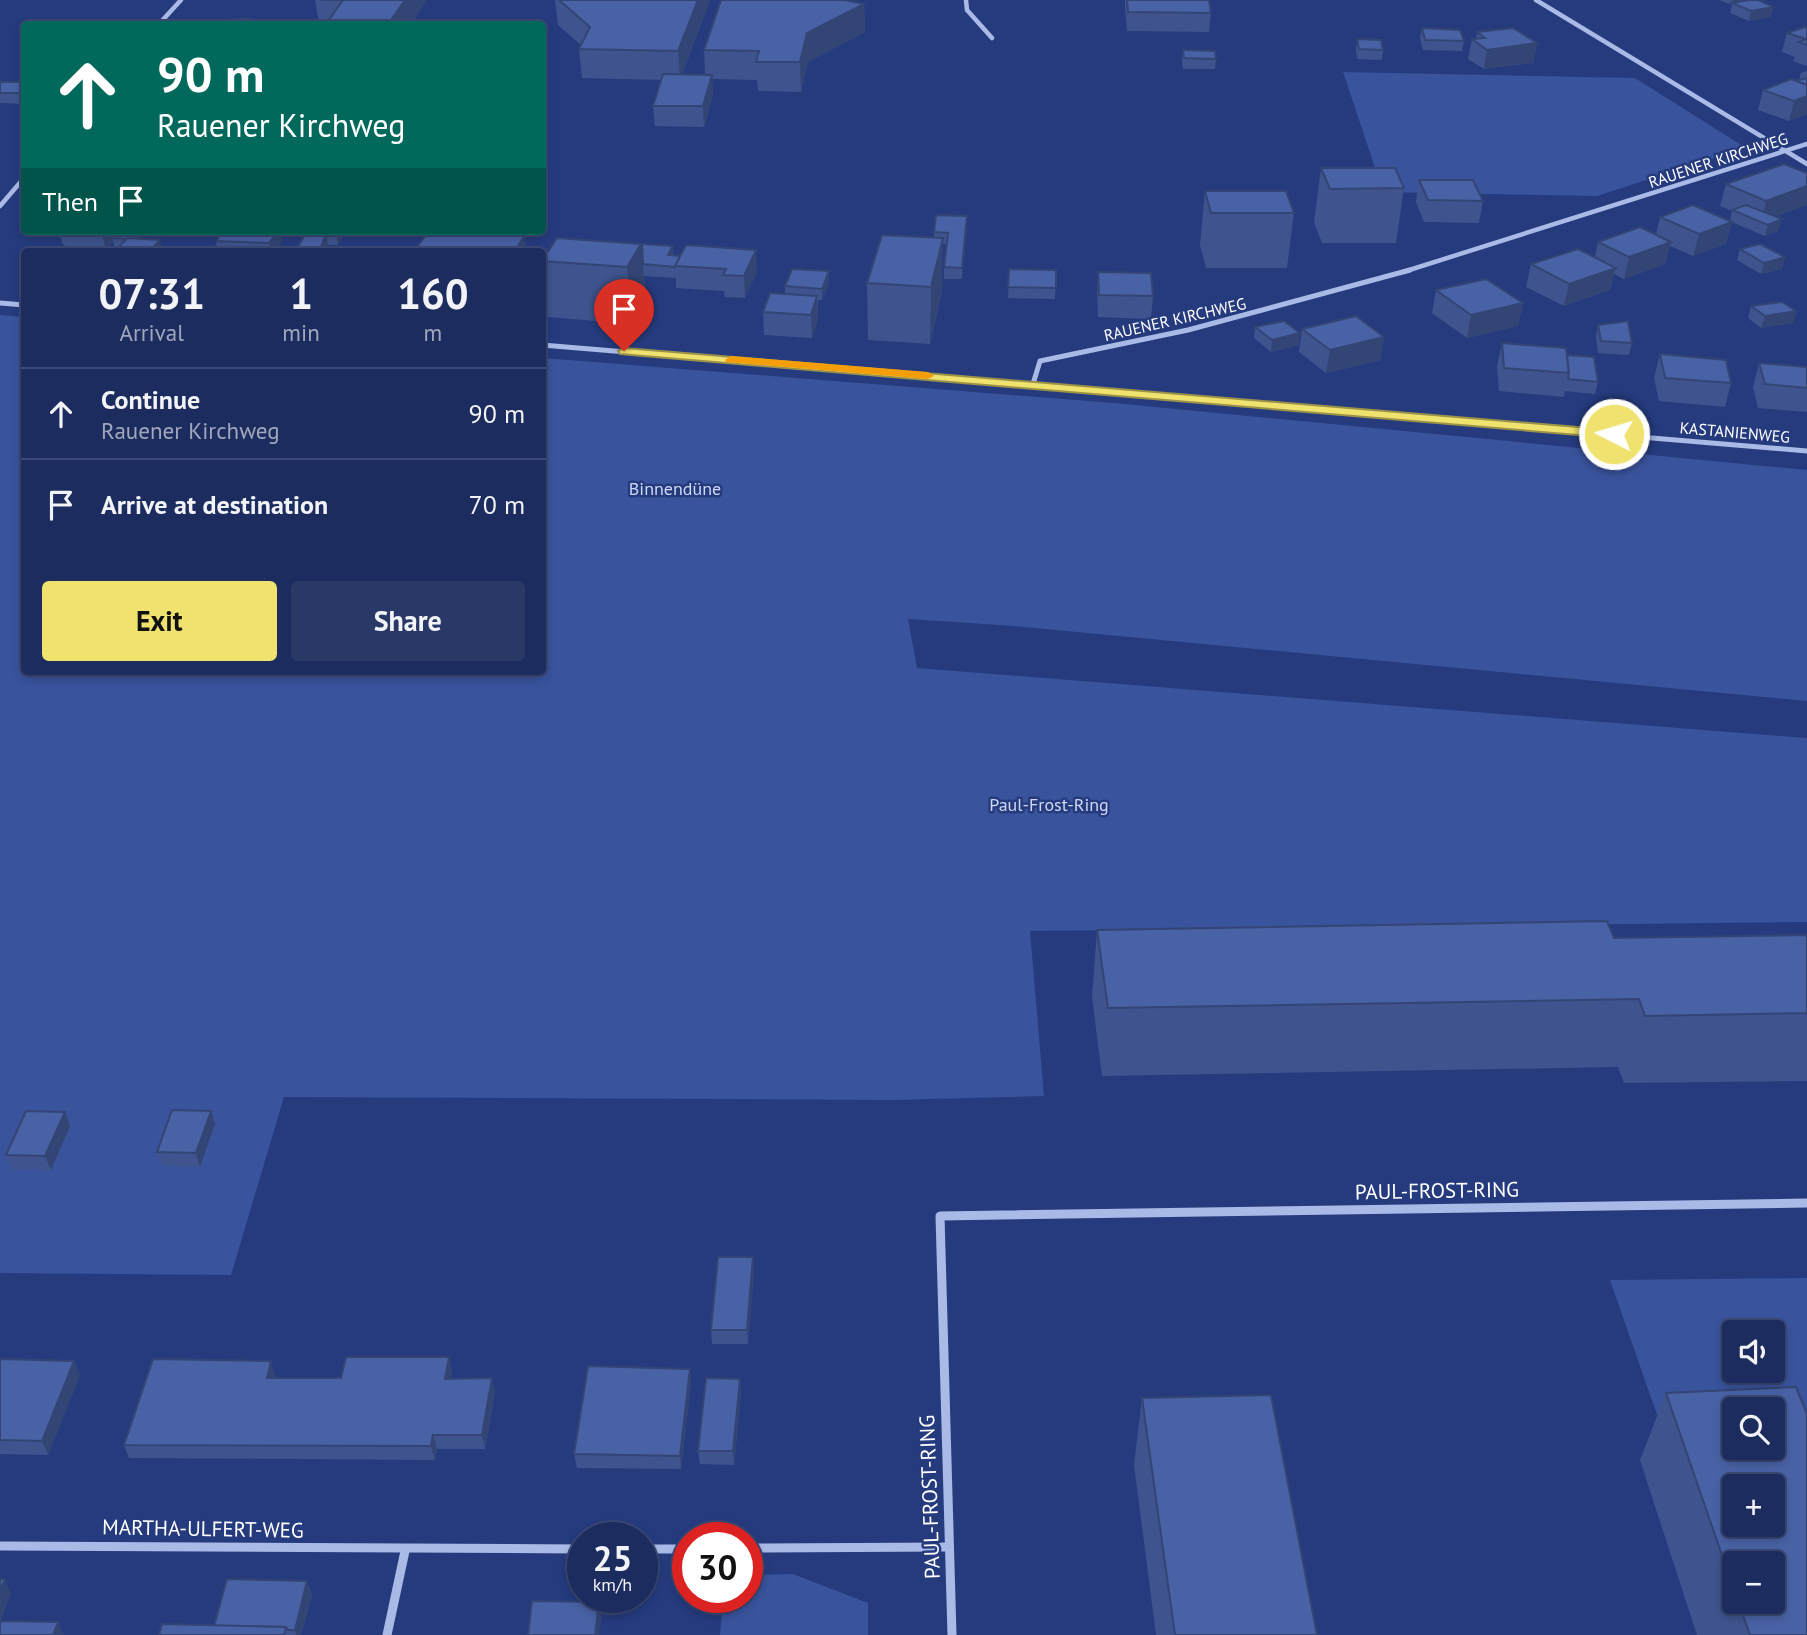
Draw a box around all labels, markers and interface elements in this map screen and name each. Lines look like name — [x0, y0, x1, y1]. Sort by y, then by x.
text: 90 m — [157, 42, 264, 106]
icon: ahead — [42, 49, 133, 140]
text: Rauener Kirchweg — [157, 104, 405, 146]
street label: RAUENER KIRCHWEG — [1646, 128, 1790, 192]
icon: arrive — [112, 182, 150, 220]
text: Then — [42, 185, 98, 218]
text: 07:31 — [98, 266, 205, 321]
text: 1 — [289, 266, 313, 321]
text: 160 — [397, 266, 469, 321]
pin — [594, 279, 654, 351]
icon: arrive — [605, 290, 643, 328]
street label: RAUENER KIRCHWEG — [1102, 293, 1248, 345]
text: Arrival — [119, 318, 184, 347]
text: min — [282, 318, 320, 347]
text: m — [424, 318, 442, 347]
text: Continue — [101, 383, 200, 416]
icon: ahead — [42, 395, 80, 433]
text: 90 m — [469, 397, 525, 430]
position arrow — [1577, 397, 1651, 471]
text: Rauener Kirchweg — [101, 416, 280, 445]
street label: KASTANIENWEG — [1679, 417, 1791, 447]
park label: Binnendüne — [629, 477, 721, 500]
icon: arrive — [42, 486, 80, 524]
text: Arrive at destination — [101, 488, 328, 521]
text: 70 m — [469, 488, 525, 521]
button: Exit — [42, 581, 277, 661]
button: Share — [291, 581, 525, 661]
park label: Paul-Frost-Ring — [989, 793, 1109, 816]
street label: PAUL-FROST-RING — [1355, 1176, 1519, 1205]
map controls — [1722, 1320, 1785, 1614]
button: sound — [1722, 1320, 1785, 1383]
button: search — [1722, 1397, 1785, 1460]
street label: PAUL-FROST-RING — [913, 1415, 946, 1580]
button: + — [1722, 1474, 1785, 1537]
street label: MARTHA-ULFERT-WEG — [102, 1513, 304, 1544]
speed limit sign: 30 — [672, 1522, 763, 1613]
text: 25 — [593, 1535, 632, 1581]
button: − — [1722, 1551, 1785, 1614]
text: km/h — [593, 1573, 632, 1596]

